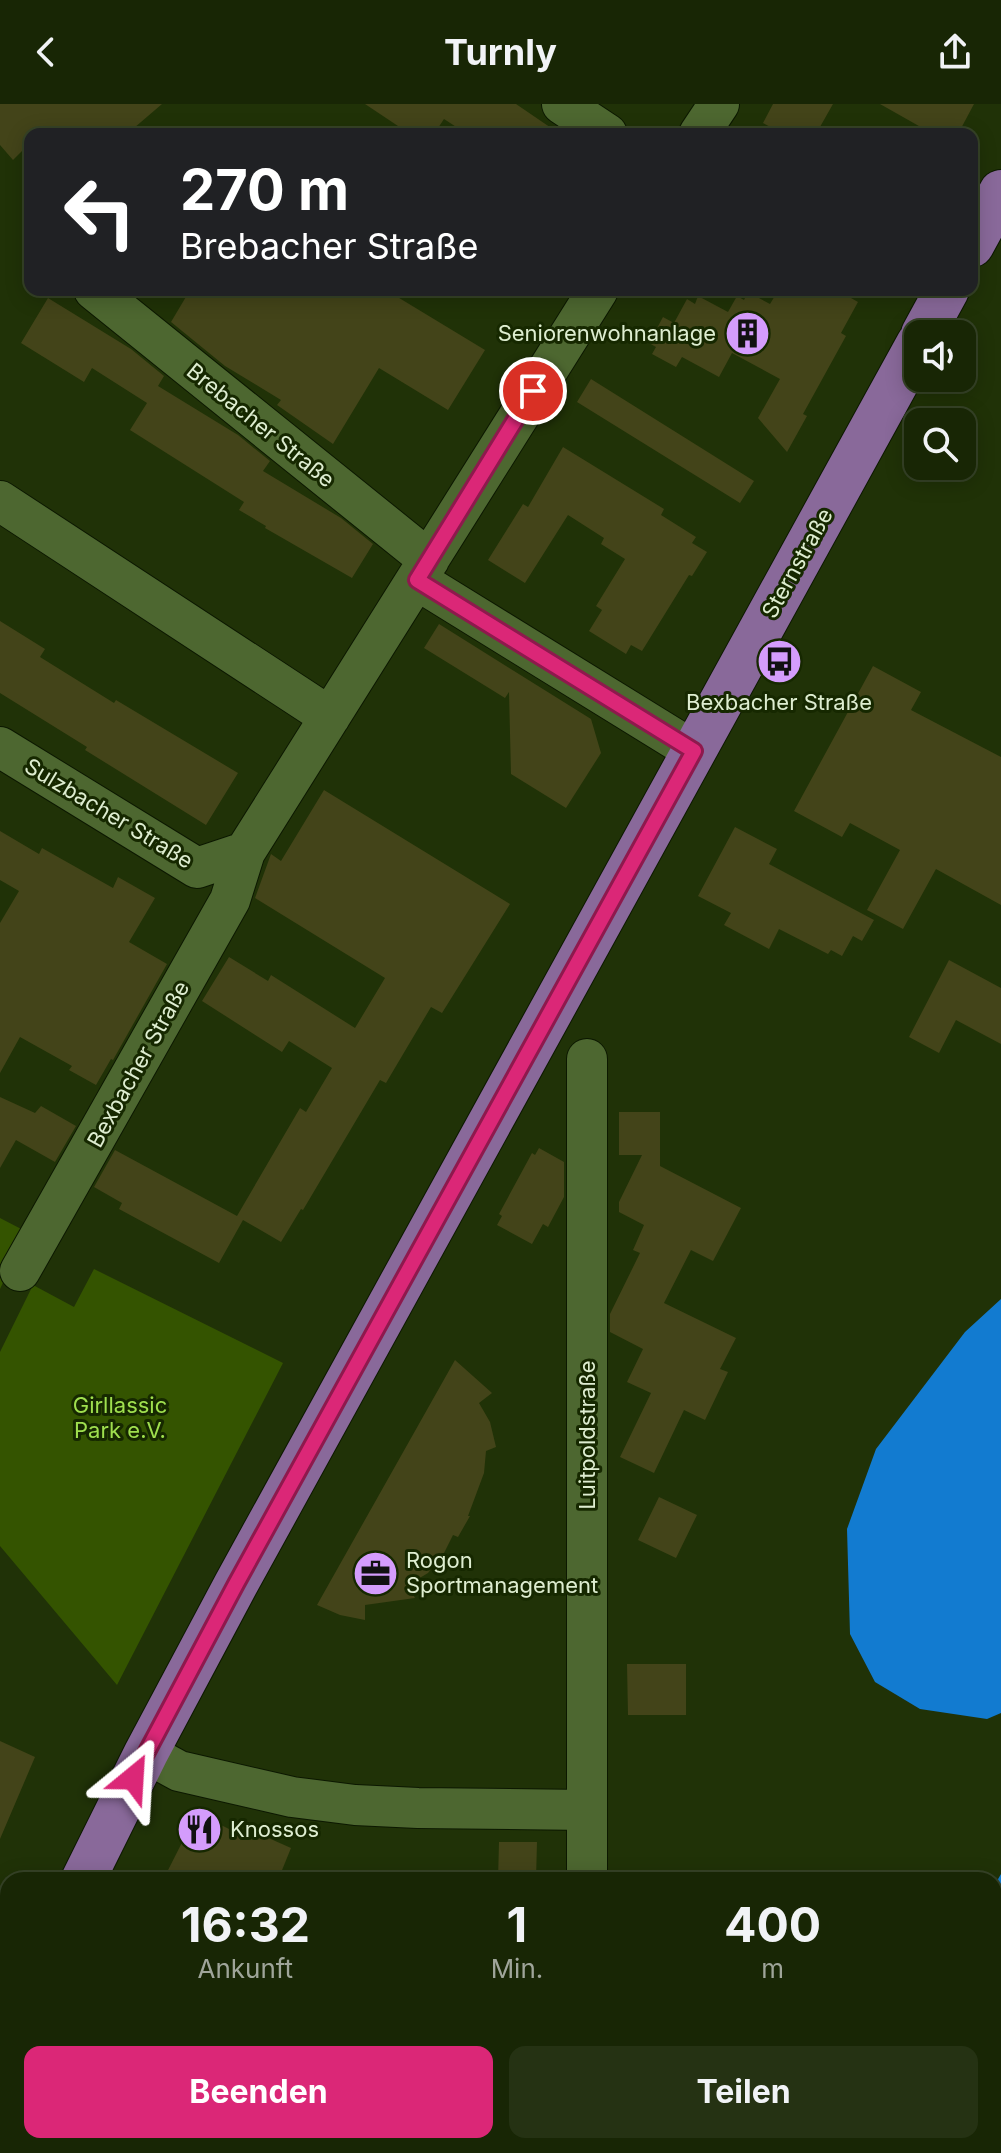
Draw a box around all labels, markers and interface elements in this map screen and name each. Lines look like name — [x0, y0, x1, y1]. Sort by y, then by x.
icon: back — [24, 30, 68, 74]
text: Turnly — [444, 30, 557, 74]
icon: share — [933, 30, 977, 74]
text: 270 m — [180, 156, 349, 224]
icon: left — [48, 160, 152, 264]
text: Brebacher Straße — [180, 224, 478, 268]
building icon: Seniorenwohnanlage — [723, 309, 771, 357]
place label: Seniorenwohnanlage — [498, 320, 716, 346]
map controls — [904, 320, 976, 480]
button: sound — [904, 320, 976, 392]
pin — [499, 357, 567, 425]
street label: Brebacher Straße — [182, 358, 340, 492]
icon: arrive — [511, 369, 555, 413]
button: search — [904, 408, 976, 480]
street label: Sternstraße — [756, 504, 838, 622]
bus stop icon: Bexbacher Straße — [755, 637, 803, 685]
place label: Bexbacher Straße — [686, 689, 872, 715]
street label: Sulzbacher Straße — [20, 752, 198, 874]
street label: Bexbacher Straße — [82, 976, 194, 1152]
street label: Luitpoldstraße — [574, 1360, 600, 1510]
park label: Girllassic Park e.V. — [73, 1392, 167, 1443]
place label: Rogon Sportmanagement — [406, 1547, 598, 1598]
office icon: Rogon Sportmanagement — [351, 1549, 399, 1597]
position arrow — [91, 1736, 175, 1820]
restaurant icon: Knossos — [175, 1805, 223, 1853]
place label: Knossos — [230, 1816, 319, 1842]
text: 16:32 — [181, 1895, 310, 1954]
text: 1 — [507, 1895, 527, 1954]
text: 400 — [724, 1895, 821, 1954]
text: Ankunft — [198, 1953, 293, 1984]
text: Min. — [491, 1953, 543, 1984]
text: m — [761, 1953, 784, 1984]
button: Beenden — [24, 2046, 493, 2138]
button: Teilen — [509, 2046, 978, 2138]

